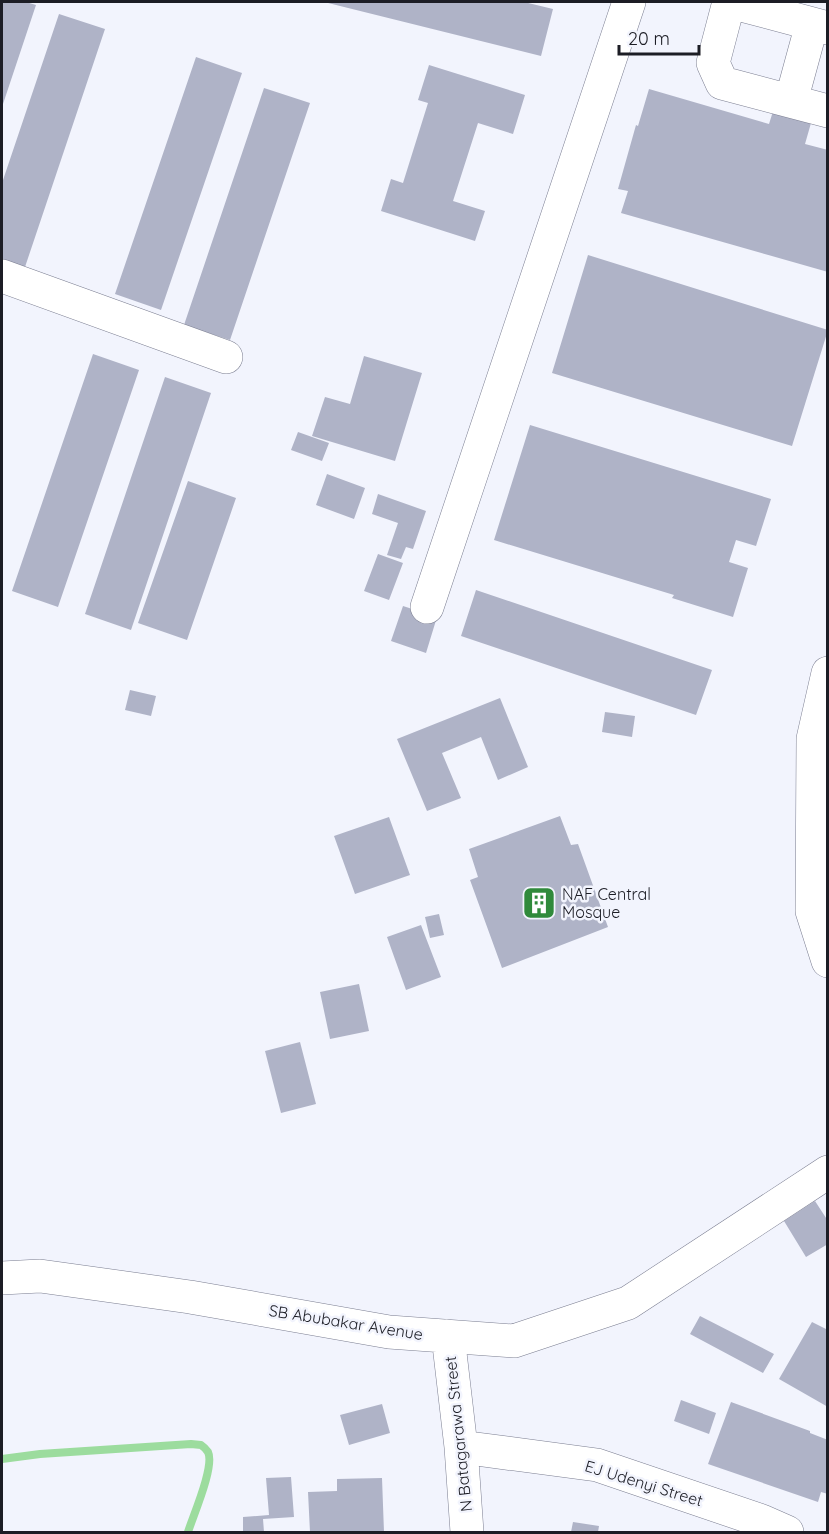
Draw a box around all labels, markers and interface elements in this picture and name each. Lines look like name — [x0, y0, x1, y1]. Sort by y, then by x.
scale bar — [619, 18, 698, 56]
text: 20 m — [628, 27, 670, 50]
place label: NAF Central Mosque — [562, 884, 651, 922]
building icon: NAF Central Mosque — [521, 885, 557, 921]
street label: SB Abubakar Avenue — [268, 1300, 424, 1344]
street label: N Batagarawa Street — [440, 1355, 476, 1513]
street label: EJ Udenyi Street — [583, 1456, 705, 1510]

